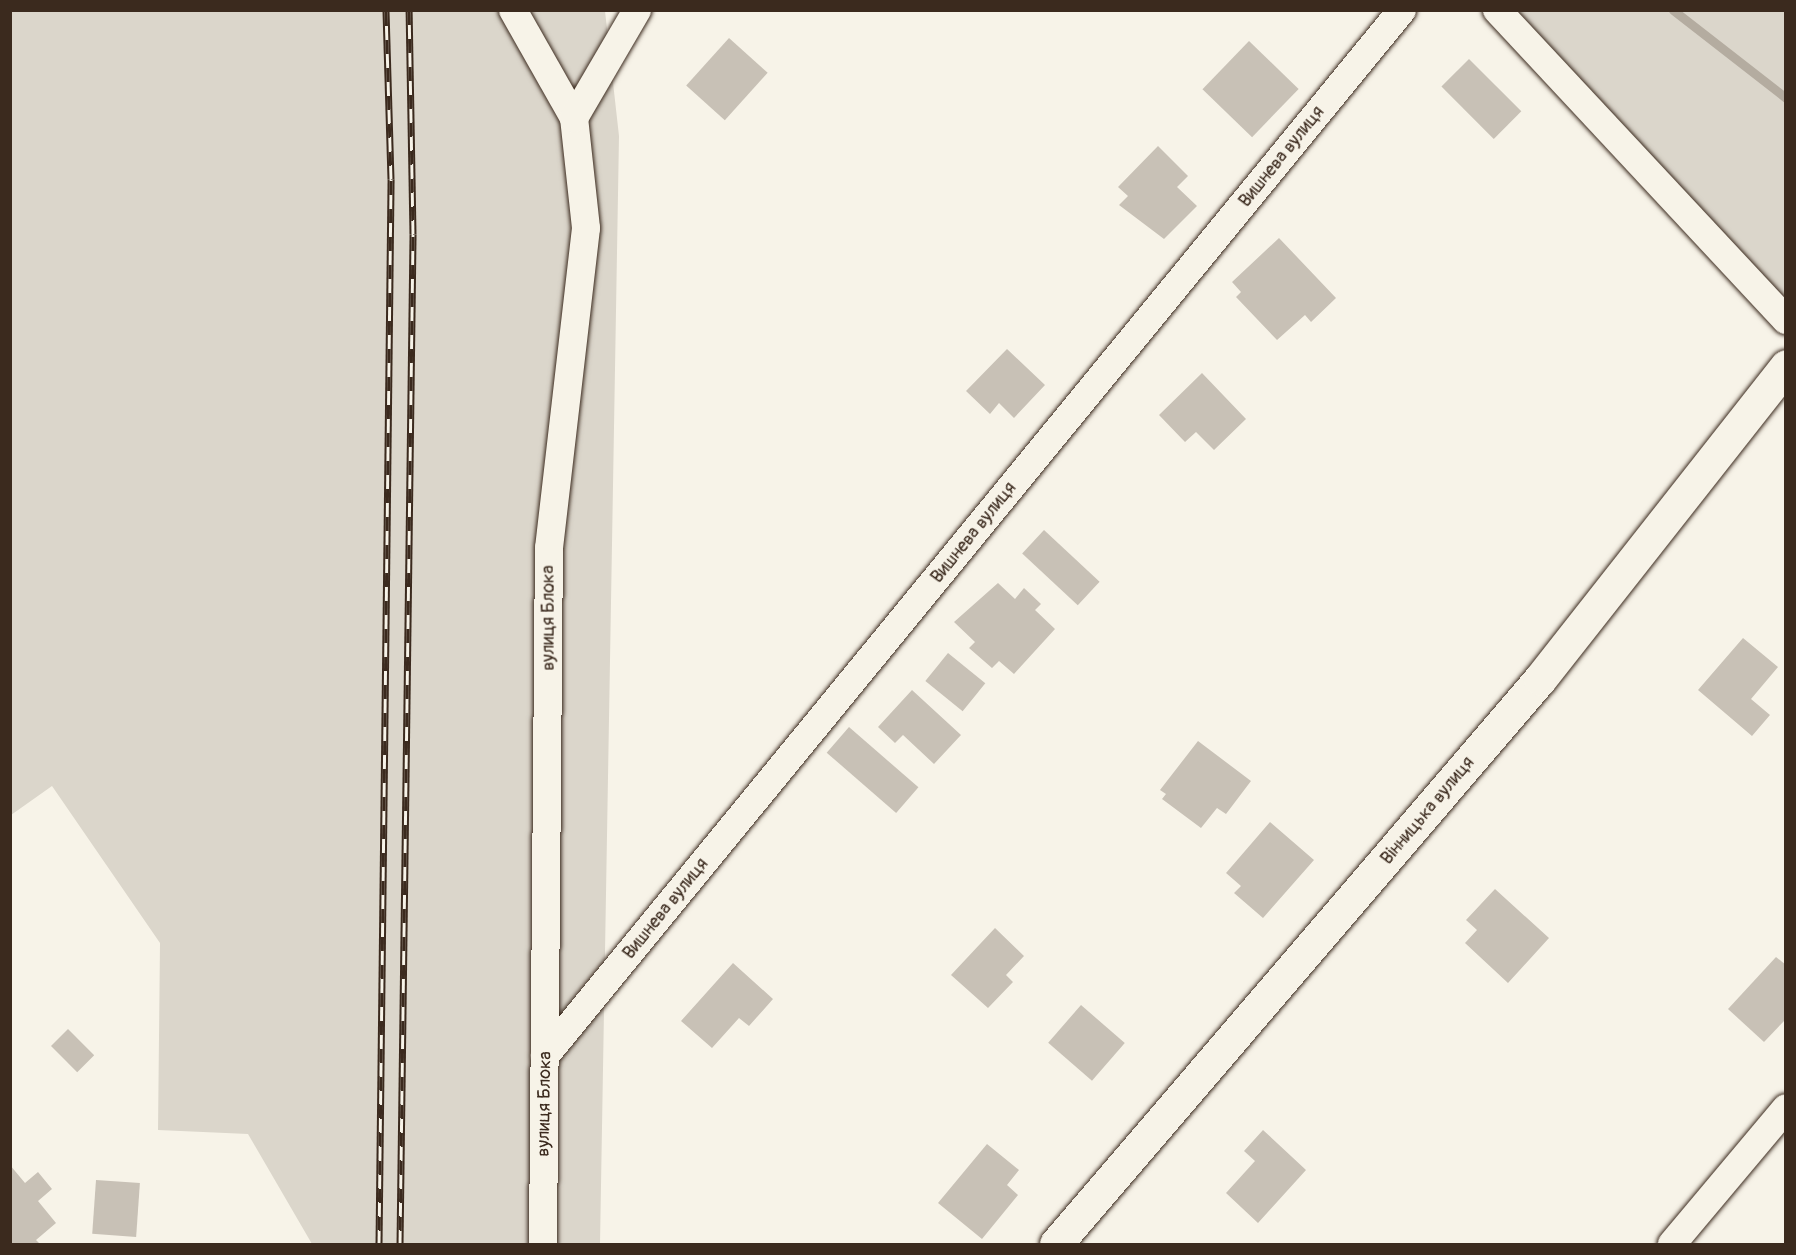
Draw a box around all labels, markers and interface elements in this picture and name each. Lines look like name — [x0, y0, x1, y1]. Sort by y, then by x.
street label: Вишнева вулиця — [1235, 102, 1329, 212]
street label: Вишнева вулиця — [927, 478, 1021, 588]
street label: вулиця Блока — [538, 565, 560, 671]
street label: Вінницька вулиця — [1377, 753, 1479, 869]
street label: Вишнева вулиця — [619, 854, 713, 964]
street label: вулиця Блока — [533, 1051, 557, 1157]

